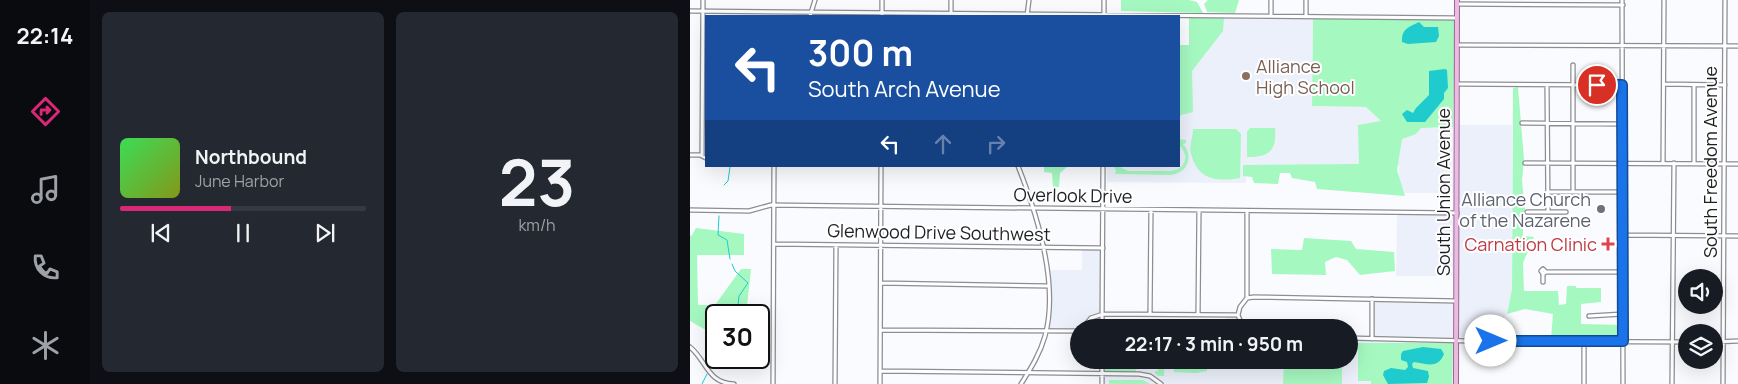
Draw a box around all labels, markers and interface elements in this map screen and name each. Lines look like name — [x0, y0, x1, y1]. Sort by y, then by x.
text: 22:14 — [17, 21, 73, 51]
text: 300 m — [808, 29, 913, 77]
icon: left — [725, 35, 790, 100]
place label: Alliance High School — [1256, 54, 1355, 99]
pin — [1576, 64, 1618, 106]
street label: South Freedom Avenue — [1698, 66, 1722, 258]
marker: Alliance High School — [1240, 70, 1252, 82]
icon: arrive — [1583, 71, 1611, 99]
text: South Arch Avenue — [808, 74, 1001, 104]
icon: directions — [28, 94, 63, 129]
street label: South Union Avenue — [1431, 108, 1455, 276]
icon: left — [876, 130, 904, 158]
icon: ahead — [929, 130, 957, 158]
icon: right — [982, 130, 1010, 158]
text: 23 — [499, 137, 575, 226]
text: Northbound — [195, 144, 307, 170]
text: June Harbor — [195, 170, 284, 192]
icon: music — [28, 172, 63, 207]
street label: Overlook Drive — [1013, 182, 1133, 208]
place label: Alliance Church of the Nazarene — [1459, 187, 1591, 232]
marker: Alliance Church of the Nazarene — [1595, 203, 1607, 215]
text: km/h — [518, 214, 556, 236]
street label: Glenwood Drive Southwest — [827, 218, 1051, 246]
icon: previous — [147, 219, 175, 247]
icon: pause — [229, 219, 257, 247]
icon: next — [311, 219, 339, 247]
place label: Carnation Clinic — [1464, 232, 1597, 256]
marker: Carnation Clinic — [1601, 237, 1615, 251]
icon: phone — [28, 250, 63, 285]
map controls — [1678, 269, 1723, 369]
button: sound — [1678, 269, 1723, 314]
speed limit sign: 30 — [705, 304, 770, 369]
position arrow — [1464, 314, 1516, 366]
button: layers — [1678, 324, 1723, 369]
icon: climate — [28, 328, 63, 363]
text: 22:17 · 3 min · 950 m — [1125, 331, 1303, 357]

